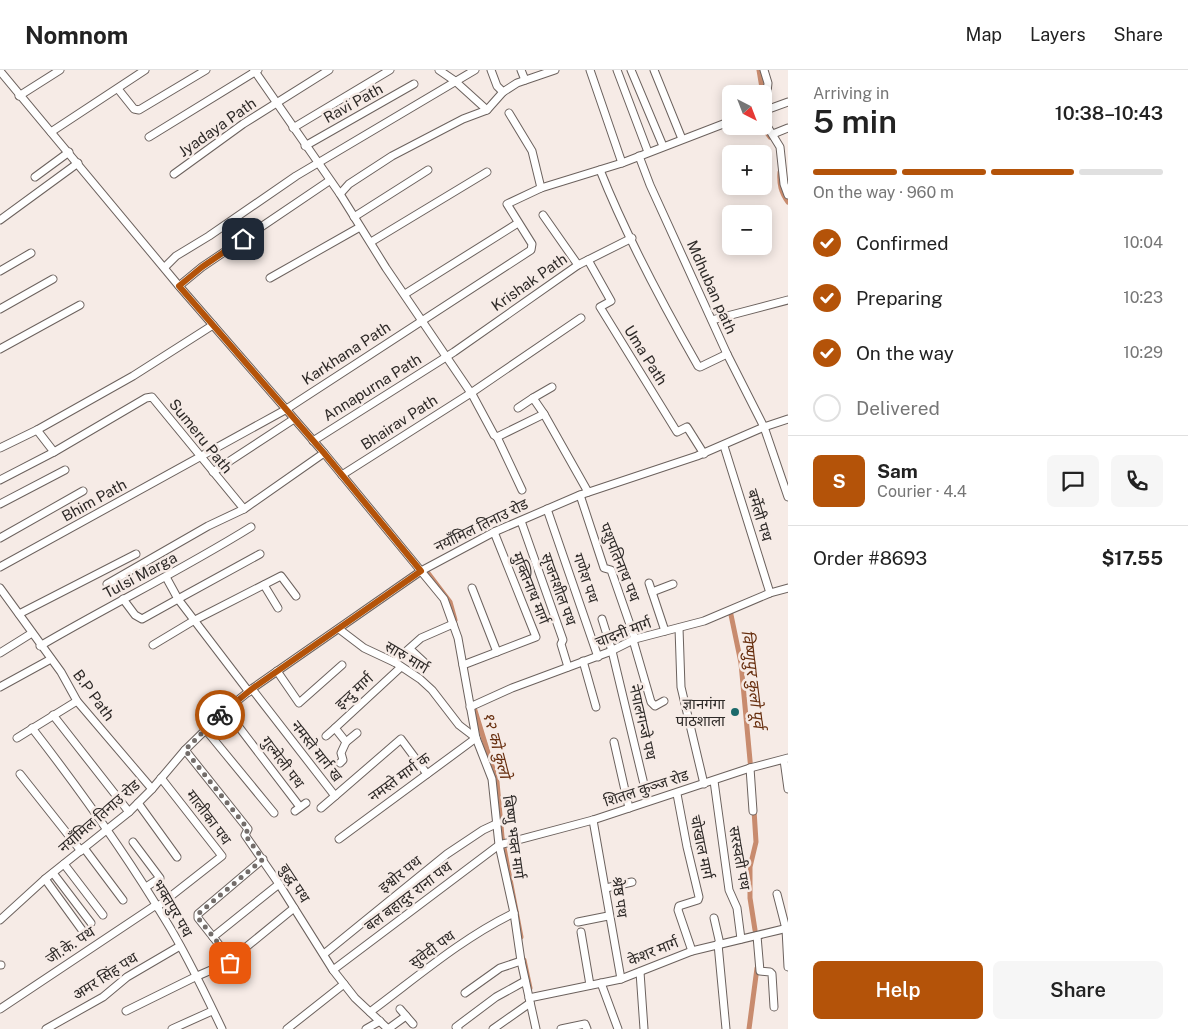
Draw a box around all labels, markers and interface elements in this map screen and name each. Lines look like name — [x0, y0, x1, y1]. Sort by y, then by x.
text: Nomnom — [25, 21, 128, 49]
text: Map — [966, 24, 1002, 45]
text: Layers — [1030, 24, 1086, 45]
text: Share — [1114, 24, 1163, 45]
street label: Ravi Path — [321, 80, 385, 126]
text: Arriving in — [813, 84, 889, 103]
north arrow — [722, 85, 772, 135]
map controls — [722, 85, 772, 255]
street label: Jyadaya Path — [175, 94, 259, 160]
text: 10:38–10:43 — [1055, 102, 1163, 124]
text: 5 min — [813, 103, 897, 140]
button: + — [722, 145, 772, 195]
text: On the way · 960 m — [813, 183, 954, 202]
button: − — [722, 205, 772, 255]
pin — [222, 218, 264, 260]
icon: home — [229, 225, 257, 253]
icon: check — [813, 229, 841, 257]
text: Confirmed — [856, 232, 949, 254]
text: 10:04 — [1123, 233, 1163, 252]
street label: Mdhuban path — [684, 238, 740, 336]
street label: Krishak Path — [488, 250, 570, 314]
icon: check — [813, 284, 841, 312]
text: Preparing — [856, 287, 943, 309]
text: 10:23 — [1123, 288, 1163, 307]
street label: Karkhana Path — [299, 318, 393, 388]
street label: Uma Path — [621, 322, 671, 388]
icon: check — [813, 339, 841, 367]
text: On the way — [856, 342, 954, 364]
text: 10:29 — [1123, 343, 1163, 362]
street label: Annapurna Path — [320, 350, 424, 424]
street label: Bhairav Path — [358, 391, 440, 453]
street label: Sumeru Path — [166, 396, 236, 476]
text: Delivered — [856, 397, 940, 419]
button: chat — [1047, 455, 1099, 507]
button: phone — [1111, 455, 1163, 507]
text: Sam — [877, 460, 918, 482]
text: S — [832, 470, 846, 492]
street label: Bhim Path — [59, 475, 129, 525]
text: Courier · 4.4 — [877, 482, 967, 501]
street label: बर्मेली पथ — [744, 487, 776, 543]
street label: नयाँमिल तिनाउ रोड — [431, 495, 531, 555]
street label: पशुपतिनाथ पथ — [595, 520, 644, 605]
text: Order #8693 — [813, 547, 927, 569]
text: $17.55 — [1101, 547, 1163, 569]
street label: Tulsi Marga — [100, 549, 180, 601]
street label: मुक्तिनाथ मार्ग — [507, 549, 554, 628]
street label: सृजनशील पथ — [536, 551, 580, 628]
street label: गणेश पथ — [570, 551, 603, 605]
street label: चादनी मार्ग — [593, 613, 654, 650]
water label: विष्णुपुर कुलो पूर्व — [737, 629, 769, 733]
street label: सारु मार्ग — [382, 637, 433, 677]
street label: B.P Path — [70, 666, 118, 724]
street label: इन्दु मार्ग — [332, 669, 378, 714]
street label: नेपालगन्जे पथ — [626, 683, 660, 762]
courier — [195, 690, 245, 740]
place label: ज्ञानगंगा पाठशाला — [676, 695, 726, 729]
icon: bike — [206, 701, 234, 729]
marker: ज्ञानगंगा पाठशाला — [729, 706, 741, 718]
water label: १२ को कुलो — [478, 710, 516, 783]
street label: नमस्ते मार्ग ख — [288, 717, 346, 785]
street label: गुल्मेली पथ — [256, 733, 308, 793]
street label: नमस्ते मार्ग क — [365, 749, 433, 805]
street label: शितल कुञ्ज रोड — [601, 766, 692, 812]
street label: नयाँमिल तिनाउ रोड — [55, 775, 144, 856]
street label: मालीका पथ — [183, 786, 235, 848]
street label: बिष्णु भक्त मार्ग — [498, 794, 528, 881]
street label: चोखाल मार्ग — [687, 814, 717, 881]
street label: सरस्वती पथ — [726, 825, 754, 892]
street label: इश्वोर पथ — [375, 852, 425, 896]
street label: बल बहादुर राना पथ — [361, 858, 456, 936]
street label: बुद्ध पथ — [275, 861, 314, 907]
street label: श्रेष्ठ पथ — [609, 875, 631, 919]
street label: भक्तपुर पथ — [148, 876, 196, 941]
street label: जी.के. पथ — [42, 923, 98, 967]
street label: सुवेदी पथ — [406, 927, 460, 973]
street label: केशर मार्ग — [625, 933, 682, 969]
pin — [209, 942, 251, 984]
street label: अमर सिंह पथ — [69, 949, 141, 1003]
icon: bag — [216, 949, 244, 977]
button: Help — [813, 961, 983, 1019]
button: Share — [993, 961, 1163, 1019]

